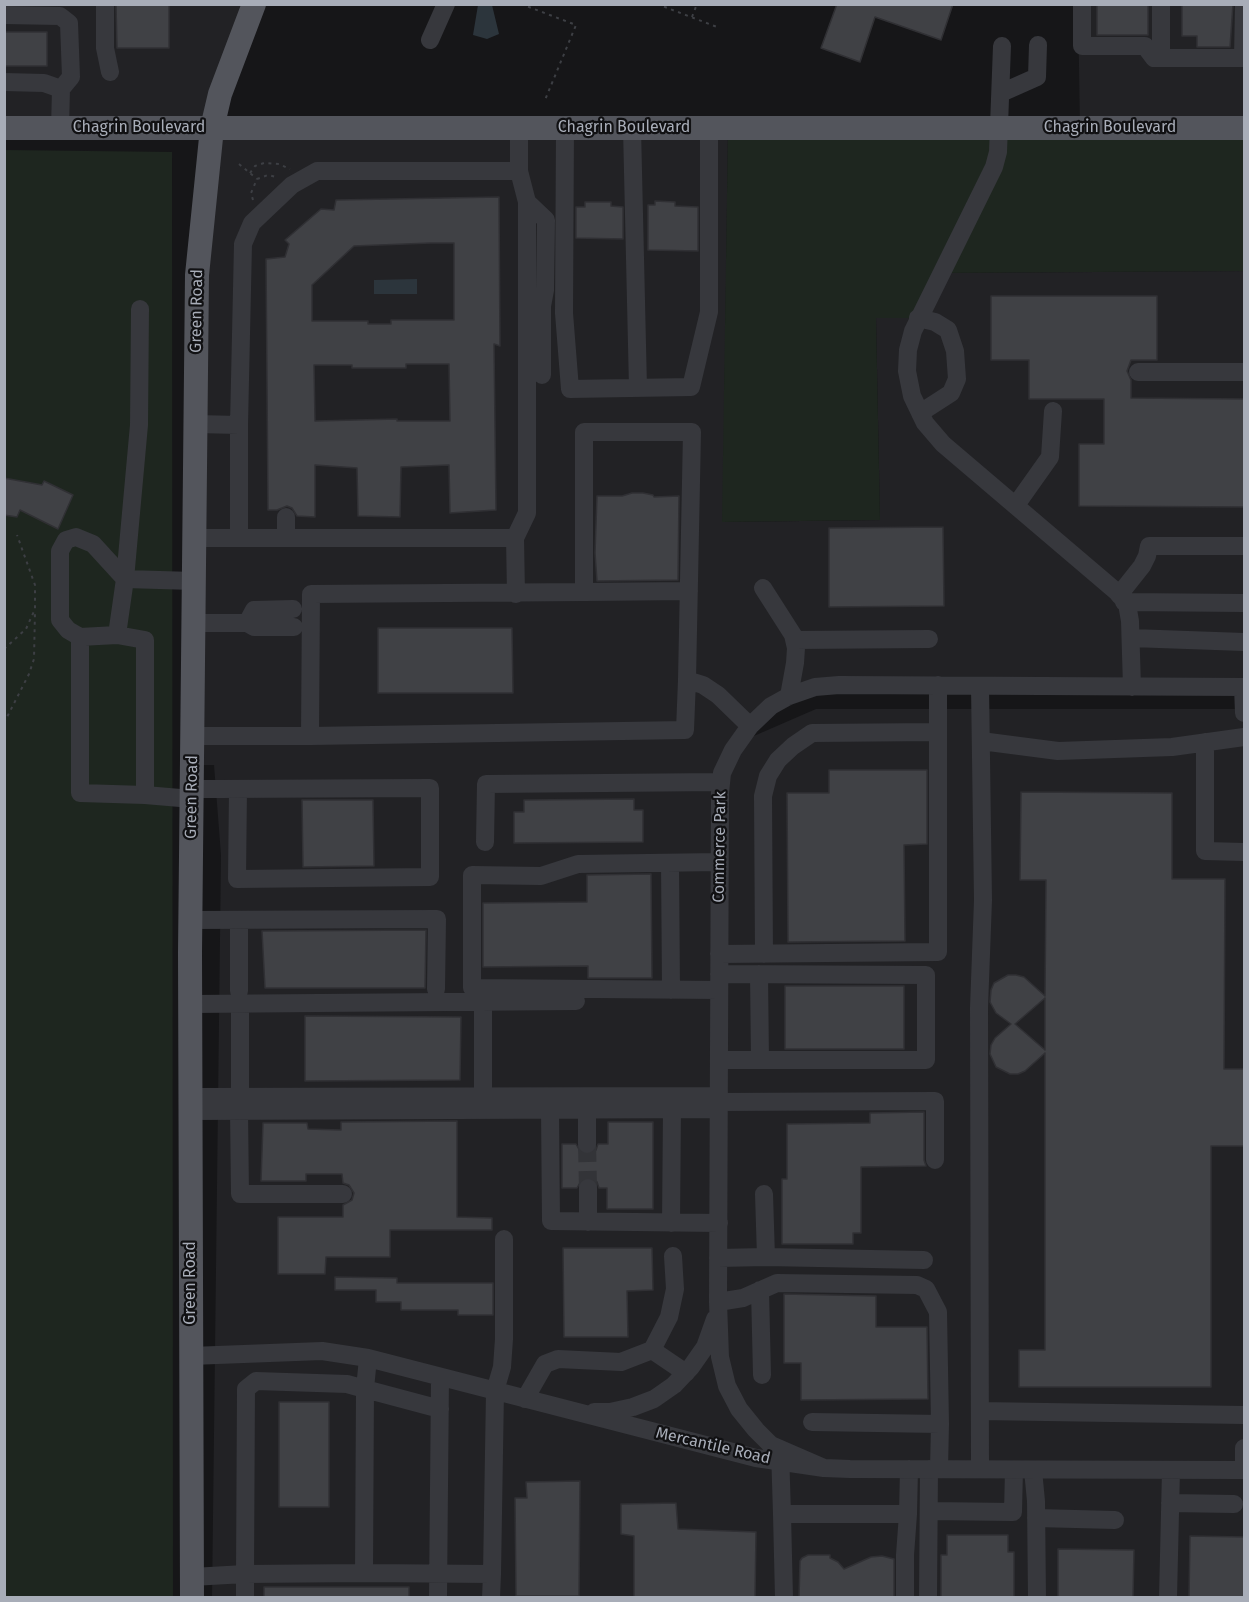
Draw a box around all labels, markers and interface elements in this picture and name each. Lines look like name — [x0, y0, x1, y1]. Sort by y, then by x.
street label: Chagrin Boulevard — [73, 118, 205, 138]
street label: Chagrin Boulevard — [558, 118, 690, 138]
street label: Chagrin Boulevard — [1044, 118, 1176, 138]
street label: Green Road — [187, 269, 207, 353]
street label: Green Road — [182, 755, 202, 839]
street label: Commerce Park — [709, 791, 731, 903]
street label: Green Road — [181, 1241, 201, 1325]
street label: Mercantile Road — [654, 1423, 772, 1469]

